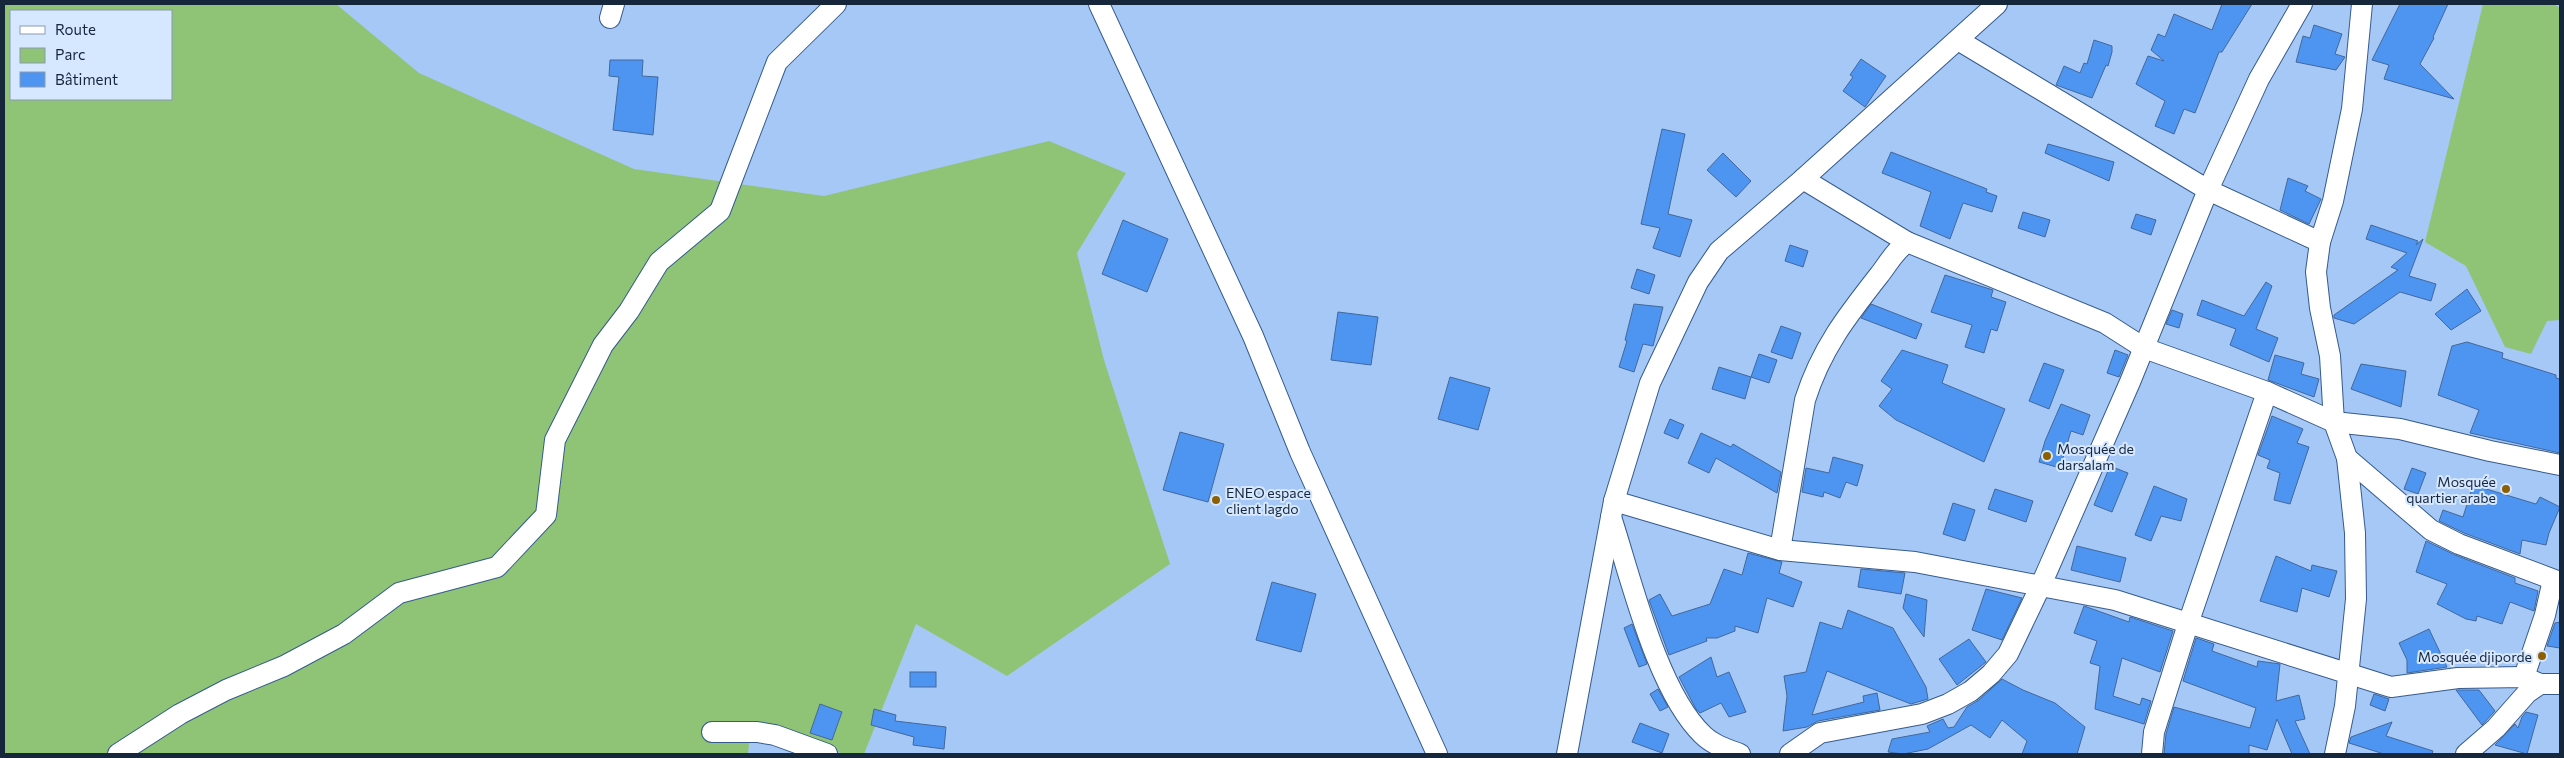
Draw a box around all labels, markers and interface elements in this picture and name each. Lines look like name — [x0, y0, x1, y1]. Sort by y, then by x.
legend — [10, 10, 172, 100]
text: Route — [55, 20, 96, 38]
text: Parc — [55, 45, 85, 63]
text: Bâtiment — [55, 70, 118, 88]
place label: Mosquée de darsalam — [2057, 440, 2134, 473]
marker: Mosquée de darsalam — [2041, 450, 2053, 462]
place label: Mosquée quartier arabe — [2406, 473, 2496, 506]
marker: Mosquée quartier arabe — [2500, 483, 2512, 495]
place label: ENEO espace client lagdo — [1226, 484, 1311, 517]
marker: ENEO espace client lagdo — [1210, 494, 1222, 506]
place label: Mosquée djiporde — [2418, 648, 2532, 665]
marker: Mosquée djiporde — [2536, 650, 2548, 662]

